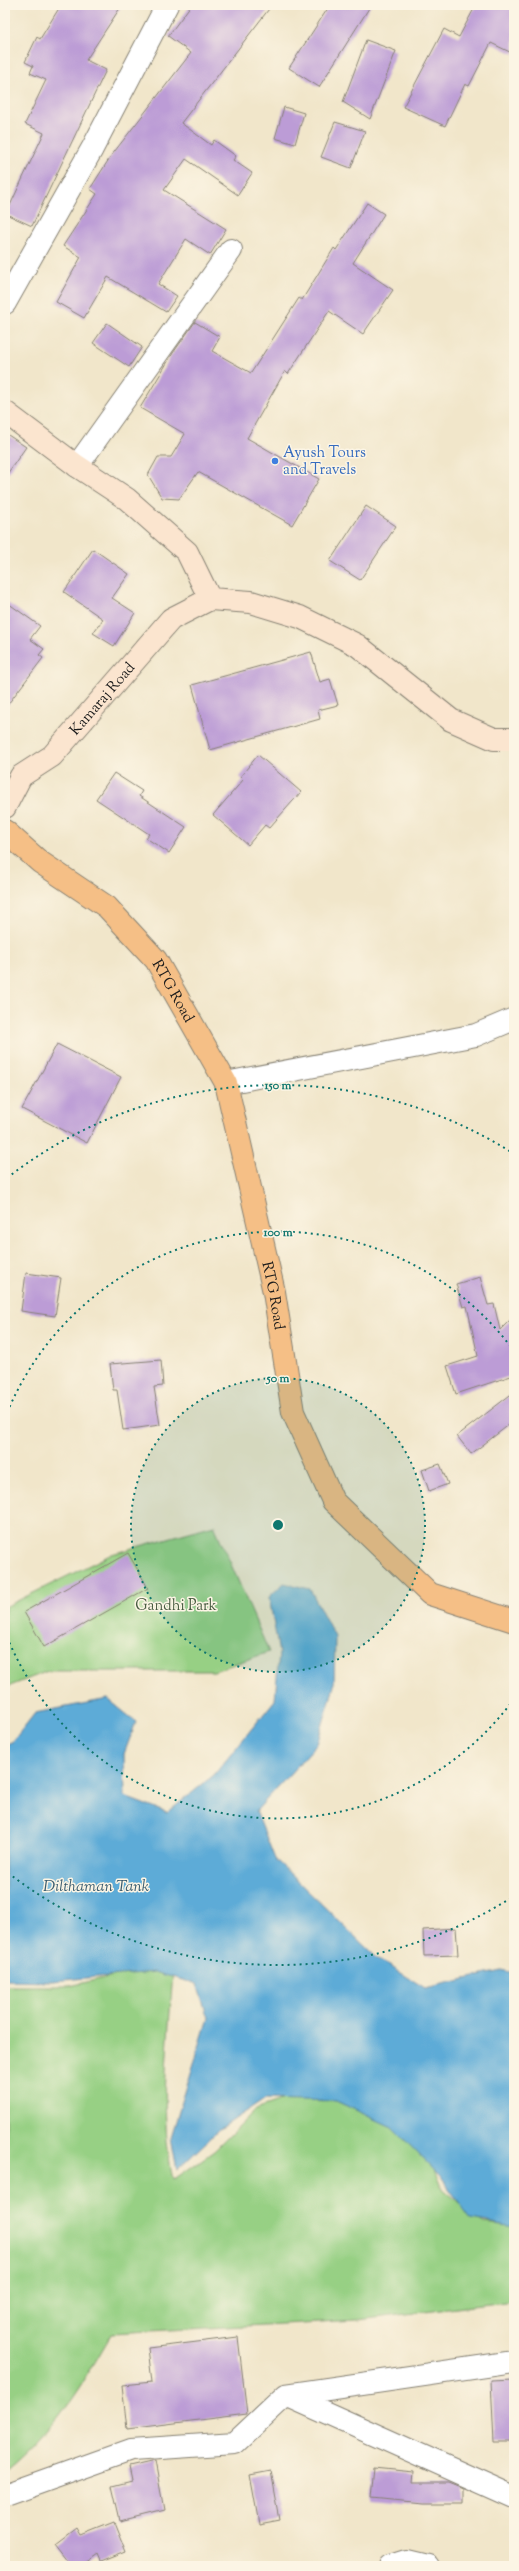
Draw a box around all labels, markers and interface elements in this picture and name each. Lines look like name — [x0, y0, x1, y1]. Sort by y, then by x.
place label: Ayush Tours and Travels — [283, 443, 366, 481]
marker: Ayush Tours and Travels — [270, 456, 280, 466]
street label: Kamaraj Road — [66, 658, 141, 740]
street label: RTG Road — [146, 956, 199, 1027]
text: 150 m — [263, 1077, 292, 1095]
text: 100 m — [262, 1224, 293, 1242]
street label: RTG Road — [255, 1260, 289, 1332]
text: 50 m — [266, 1370, 290, 1388]
centre of rings — [271, 1518, 285, 1532]
park label: Gandhi Park — [135, 1596, 217, 1617]
water label: Dilthaman Tank — [43, 1876, 149, 1899]

